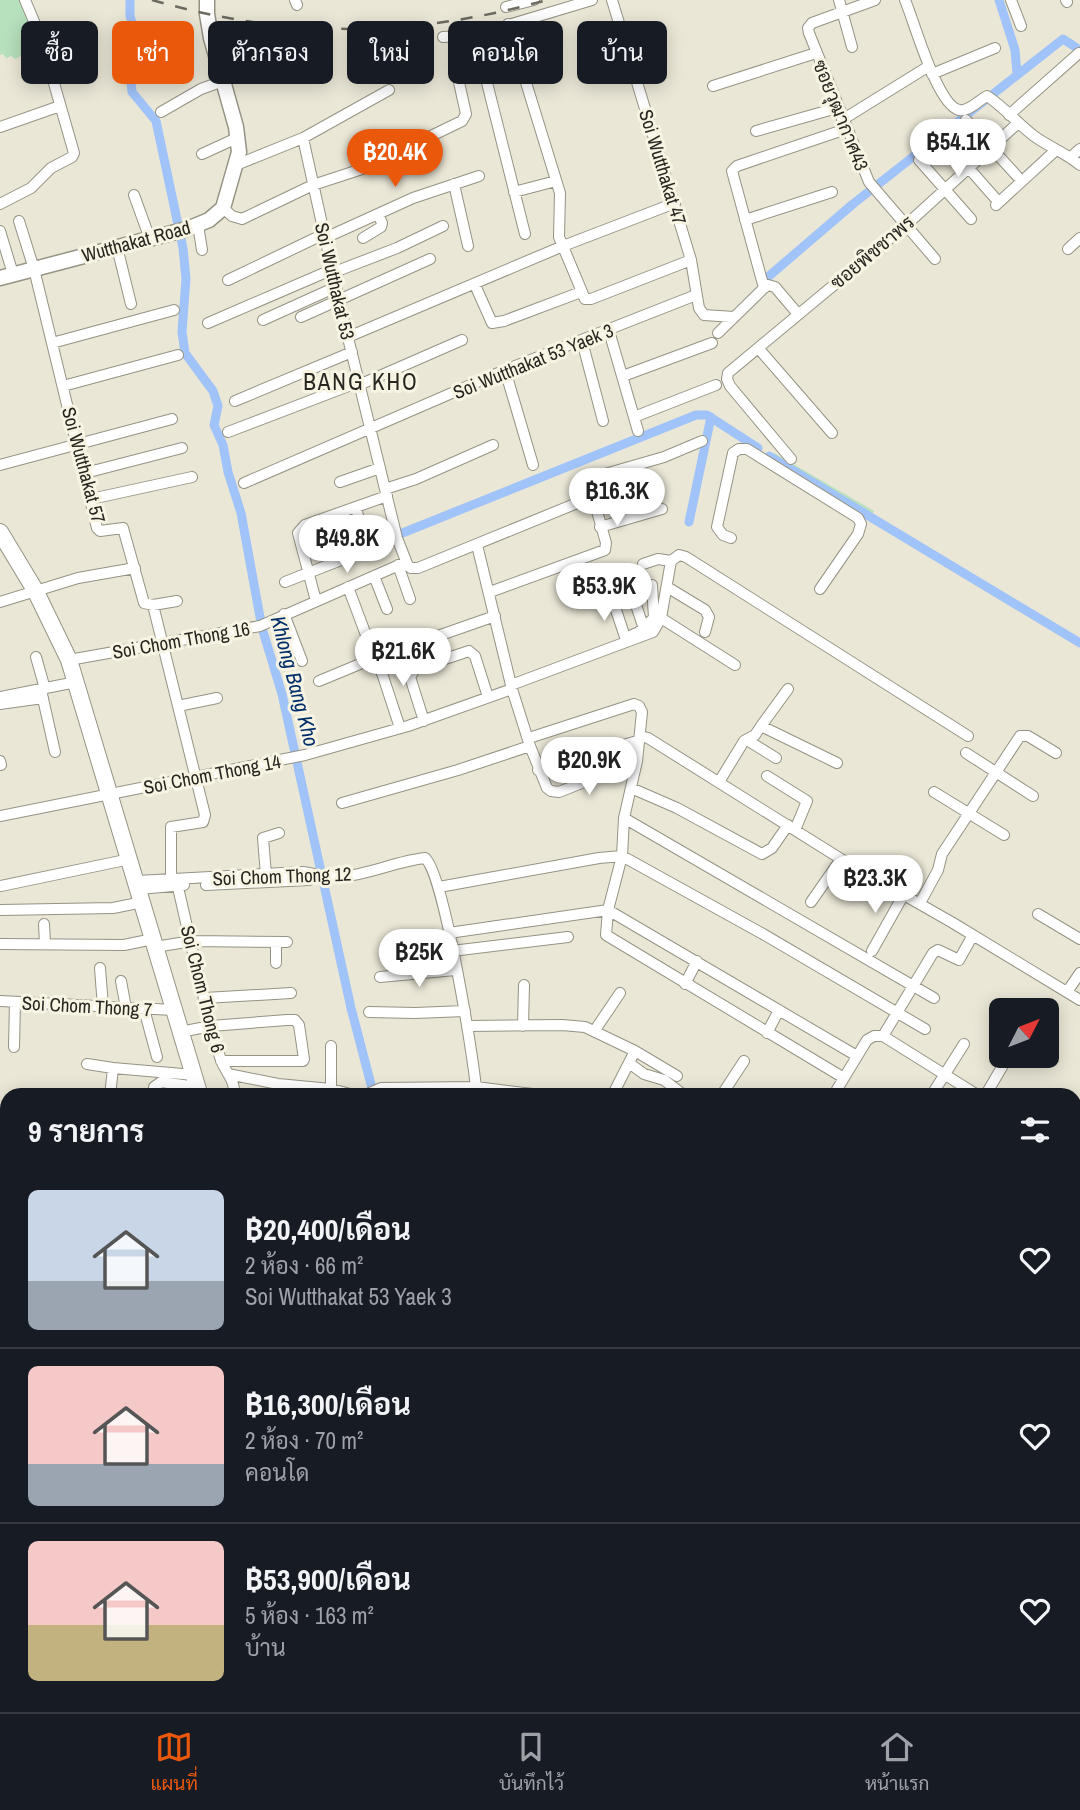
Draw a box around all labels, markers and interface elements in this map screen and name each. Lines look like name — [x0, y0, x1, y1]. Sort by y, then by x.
chip: ซื้อ — [21, 21, 98, 84]
chip: เช่า — [112, 21, 194, 84]
chip: ตัวกรอง — [208, 21, 333, 84]
chip: ใหม่ — [347, 21, 434, 84]
chip: คอนโด — [448, 21, 563, 84]
chip: บ้าน — [577, 21, 667, 84]
street label: ซอยวุฒากาศ43 — [807, 56, 875, 174]
street label: Soi Wutthakat 47 — [633, 106, 693, 228]
pin: ฿54.1K — [901, 120, 1015, 179]
text: ฿54.1K — [926, 126, 990, 157]
pin: ฿20.4K — [338, 130, 452, 189]
text: ฿20.4K — [363, 136, 427, 167]
street label: ซอยพิชชาพร — [824, 209, 920, 295]
street label: Wutthakat Road — [79, 214, 193, 268]
street label: Soi Wutthakat 53 — [309, 220, 361, 342]
street label: Soi Wutthakat 53 Yaek 3 — [449, 317, 617, 405]
district label: BANG KHO — [303, 366, 419, 397]
street label: Soi Wutthakat 57 — [56, 404, 112, 526]
pin: ฿16.3K — [560, 468, 674, 528]
text: ฿16.3K — [585, 475, 649, 506]
pin: ฿49.8K — [290, 516, 404, 575]
text: ฿49.8K — [315, 522, 379, 553]
pin: ฿53.9K — [547, 564, 661, 623]
text: ฿53.9K — [572, 570, 636, 601]
water label: Khlong Bang Kho — [264, 613, 326, 749]
street label: Soi Chom Thong 16 — [110, 615, 252, 665]
pin: ฿21.6K — [346, 628, 460, 688]
text: ฿21.6K — [371, 635, 435, 666]
pin: ฿20.9K — [532, 738, 646, 797]
text: ฿20.9K — [557, 744, 621, 775]
street label: Soi Chom Thong 14 — [141, 748, 283, 800]
pin: ฿23.3K — [818, 856, 932, 915]
street label: Soi Chom Thong 12 — [212, 861, 352, 891]
text: ฿23.3K — [843, 862, 907, 893]
street label: Soi Chom Thong 6 — [175, 923, 231, 1055]
pin: ฿25K — [378, 930, 460, 989]
text: ฿25K — [395, 936, 443, 967]
street label: Soi Chom Thong 7 — [21, 990, 153, 1022]
north arrow — [989, 998, 1059, 1068]
map controls — [989, 998, 1059, 1068]
text: 9 รายการ — [28, 1111, 145, 1151]
icon: filters — [1016, 1111, 1054, 1149]
text: ฿20,400/เดือน — [245, 1209, 411, 1249]
icon: home — [84, 1218, 168, 1302]
icon: heart — [1016, 1241, 1054, 1279]
text: 2 ห้อง · 66 m² — [245, 1250, 363, 1281]
text: Soi Wutthakat 53 Yaek 3 — [245, 1281, 452, 1312]
text: ฿16,300/เดือน — [245, 1384, 411, 1424]
icon: home — [84, 1394, 168, 1478]
icon: heart — [1016, 1417, 1054, 1455]
text: 2 ห้อง · 70 m² — [245, 1425, 363, 1456]
text: คอนโด — [245, 1457, 309, 1488]
text: ฿53,900/เดือน — [245, 1559, 411, 1599]
icon: home — [84, 1569, 168, 1653]
icon: heart — [1016, 1592, 1054, 1630]
text: 5 ห้อง · 163 m² — [245, 1600, 374, 1631]
text: บ้าน — [245, 1632, 286, 1663]
tab: แผนที่ — [151, 1728, 198, 1796]
tab: บันทึกไว้ — [499, 1728, 564, 1796]
tab: หน้าแรก — [865, 1728, 929, 1796]

